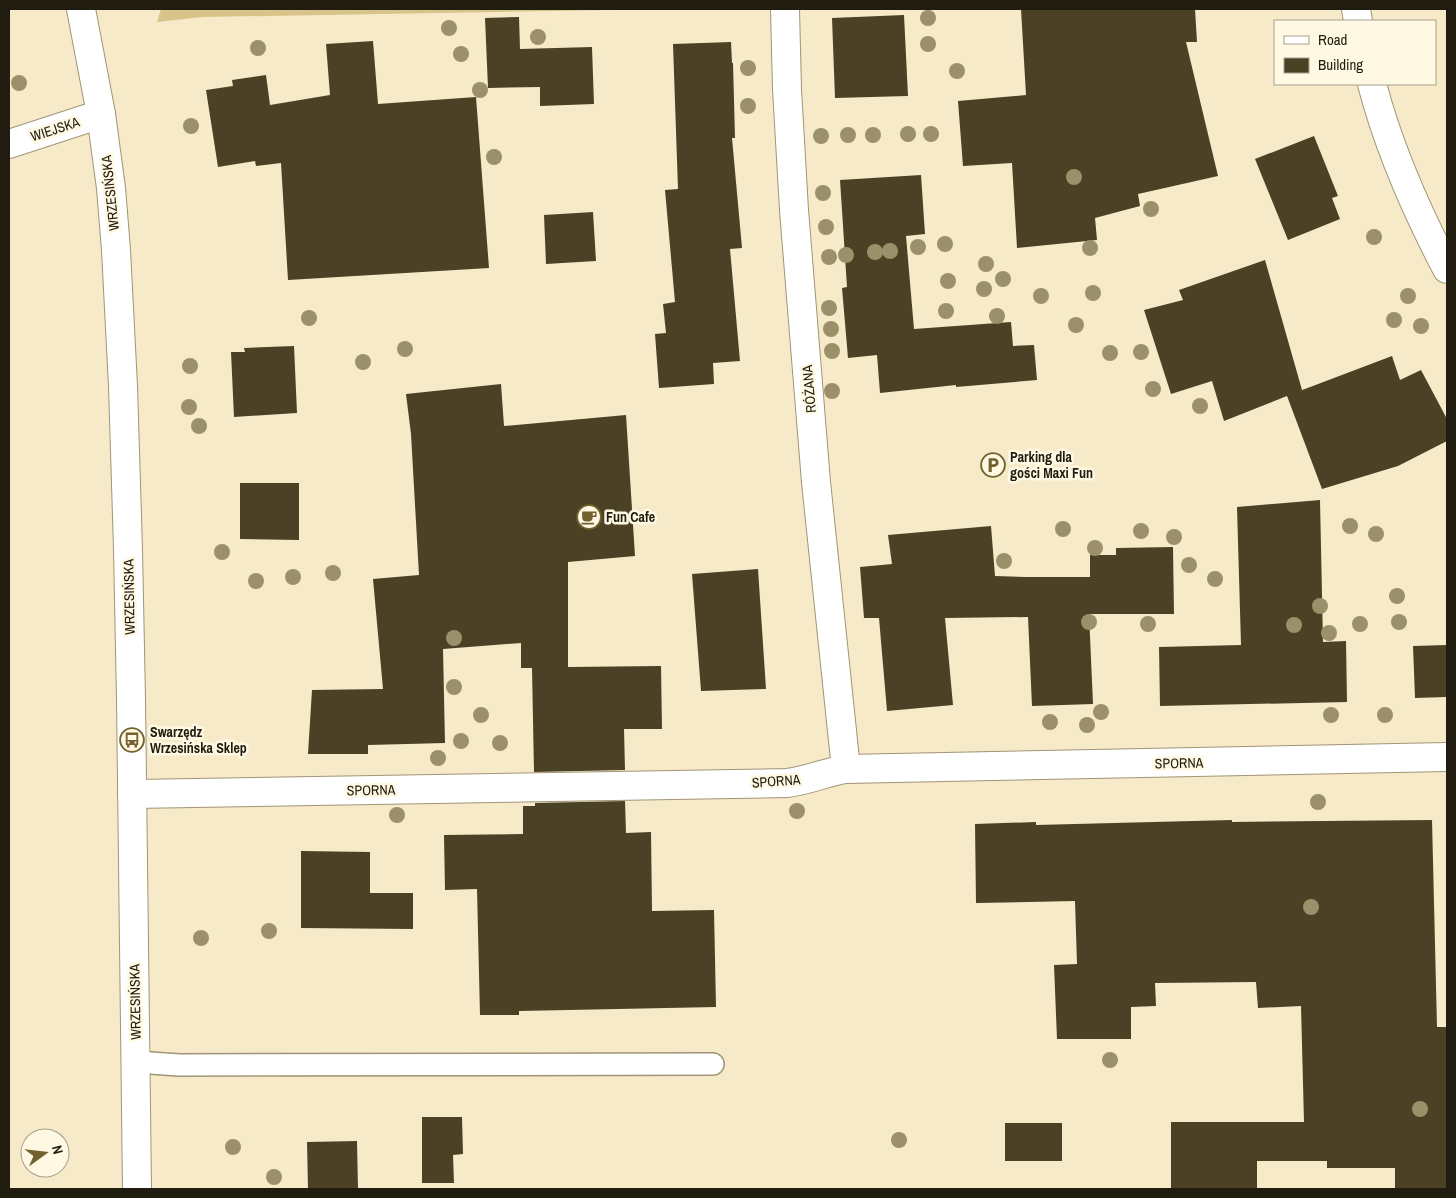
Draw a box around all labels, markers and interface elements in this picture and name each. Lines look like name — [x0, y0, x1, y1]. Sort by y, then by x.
legend — [1274, 20, 1436, 85]
text: Road — [1318, 29, 1347, 50]
text: Building — [1318, 54, 1363, 75]
street label: WIEJSKA — [28, 113, 82, 145]
street label: WRZESIŃSKA — [97, 154, 123, 232]
street label: RÓŻANA — [798, 364, 820, 414]
place label: Parking dla gości Maxi Fun — [1010, 448, 1093, 482]
parking icon: Parking dla gości Maxi Fun — [980, 452, 1006, 478]
cafe icon: Fun Cafe — [576, 504, 602, 530]
place label: Fun Cafe — [606, 508, 655, 526]
street label: WRZESIŃSKA — [119, 559, 139, 635]
place label: Swarzędz Wrzesińska Sklep — [150, 723, 247, 757]
bus stop icon: Swarzędz Wrzesińska Sklep — [119, 727, 145, 753]
street label: SPORNA — [1155, 754, 1204, 772]
street label: SPORNA — [751, 770, 801, 792]
street label: SPORNA — [347, 781, 396, 799]
street label: WRZESIŃSKA — [125, 964, 145, 1040]
north arrow — [20, 1128, 70, 1178]
text: N — [48, 1143, 67, 1156]

